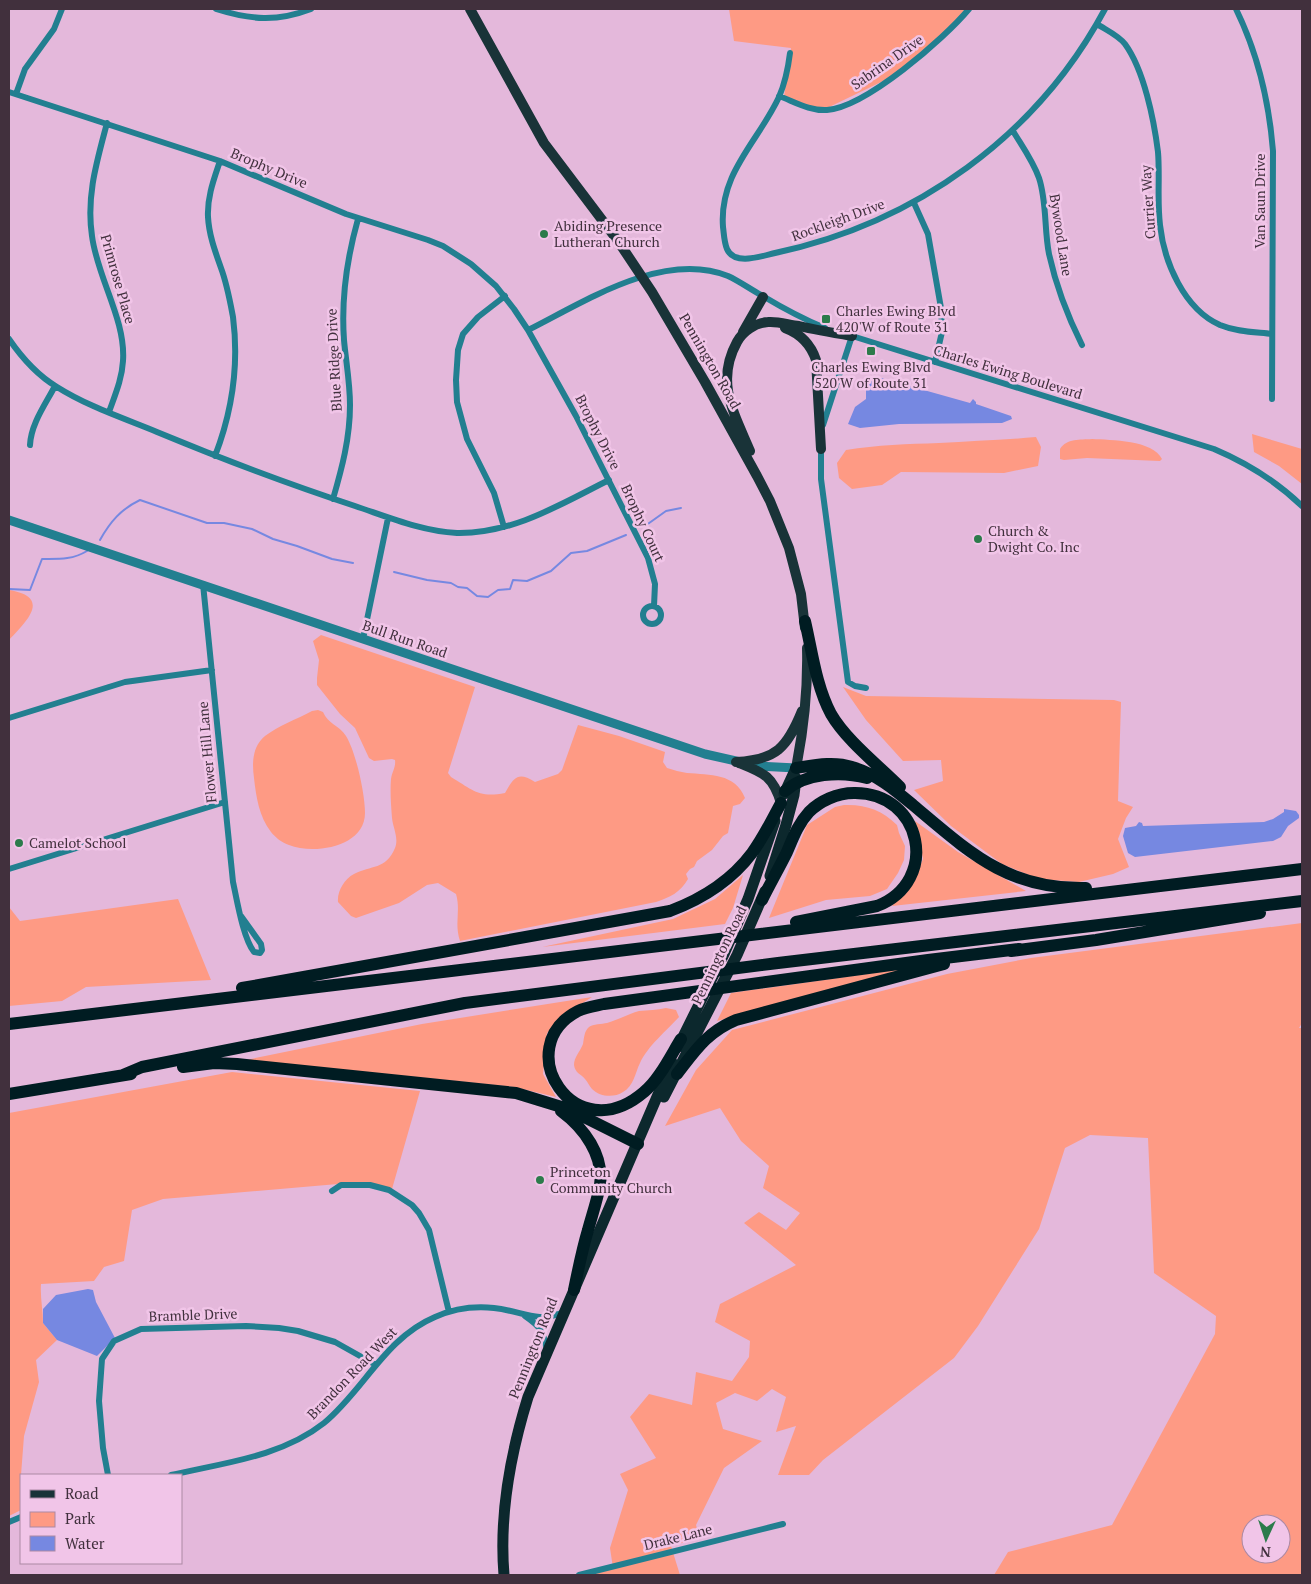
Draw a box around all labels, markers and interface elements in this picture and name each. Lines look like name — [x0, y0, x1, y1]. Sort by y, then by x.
street label: Sabrina Drive — [847, 30, 927, 93]
street label: Brophy Drive — [228, 143, 311, 192]
street label: Van Saun Drive — [1250, 154, 1269, 248]
street label: Currier Way — [1135, 163, 1160, 240]
street label: Bywood Lane — [1046, 192, 1077, 277]
street label: Rockleigh Drive — [789, 194, 887, 245]
place label: Abiding Presence Lutheran Church — [554, 216, 662, 251]
marker: Abiding Presence Lutheran Church — [538, 228, 550, 240]
street label: Primrose Place — [97, 232, 140, 326]
place label: Charles Ewing Blvd 420'W of Route 31 — [836, 301, 956, 336]
street label: Blue Ridge Drive — [321, 308, 346, 412]
street label: Pennington Road — [675, 309, 746, 412]
marker: Charles Ewing Blvd 420'W of Route 31 — [820, 313, 832, 325]
street label: Charles Ewing Boulevard — [931, 340, 1085, 403]
marker: Charles Ewing Blvd 520'W of Route 31 — [865, 345, 877, 357]
place label: Charles Ewing Blvd 520'W of Route 31 — [811, 357, 931, 392]
street label: Brophy Drive — [571, 391, 625, 472]
street label: Brophy Court — [617, 481, 670, 565]
place label: Church & Dwight Co. Inc — [988, 521, 1079, 556]
marker: Church & Dwight Co. Inc — [972, 533, 984, 545]
street label: Bull Run Road — [360, 615, 450, 662]
street label: Flower Hill Lane — [193, 701, 220, 803]
place label: Camelot School — [29, 833, 127, 852]
marker: Camelot School — [13, 837, 25, 849]
street label: Pennington Road — [686, 902, 751, 1007]
place label: Princeton Community Church — [550, 1162, 672, 1197]
marker: Princeton Community Church — [534, 1174, 546, 1186]
street label: Pennington Road — [504, 1294, 562, 1401]
street label: Bramble Drive — [148, 1303, 238, 1326]
street label: Brandon Road West — [303, 1322, 401, 1423]
legend — [20, 1474, 182, 1564]
text: Road — [65, 1483, 98, 1503]
text: Park — [65, 1508, 95, 1528]
north arrow — [1241, 1514, 1291, 1564]
street label: Drake Lane — [642, 1519, 714, 1554]
text: Water — [65, 1533, 105, 1553]
text: N — [1259, 1543, 1271, 1562]

